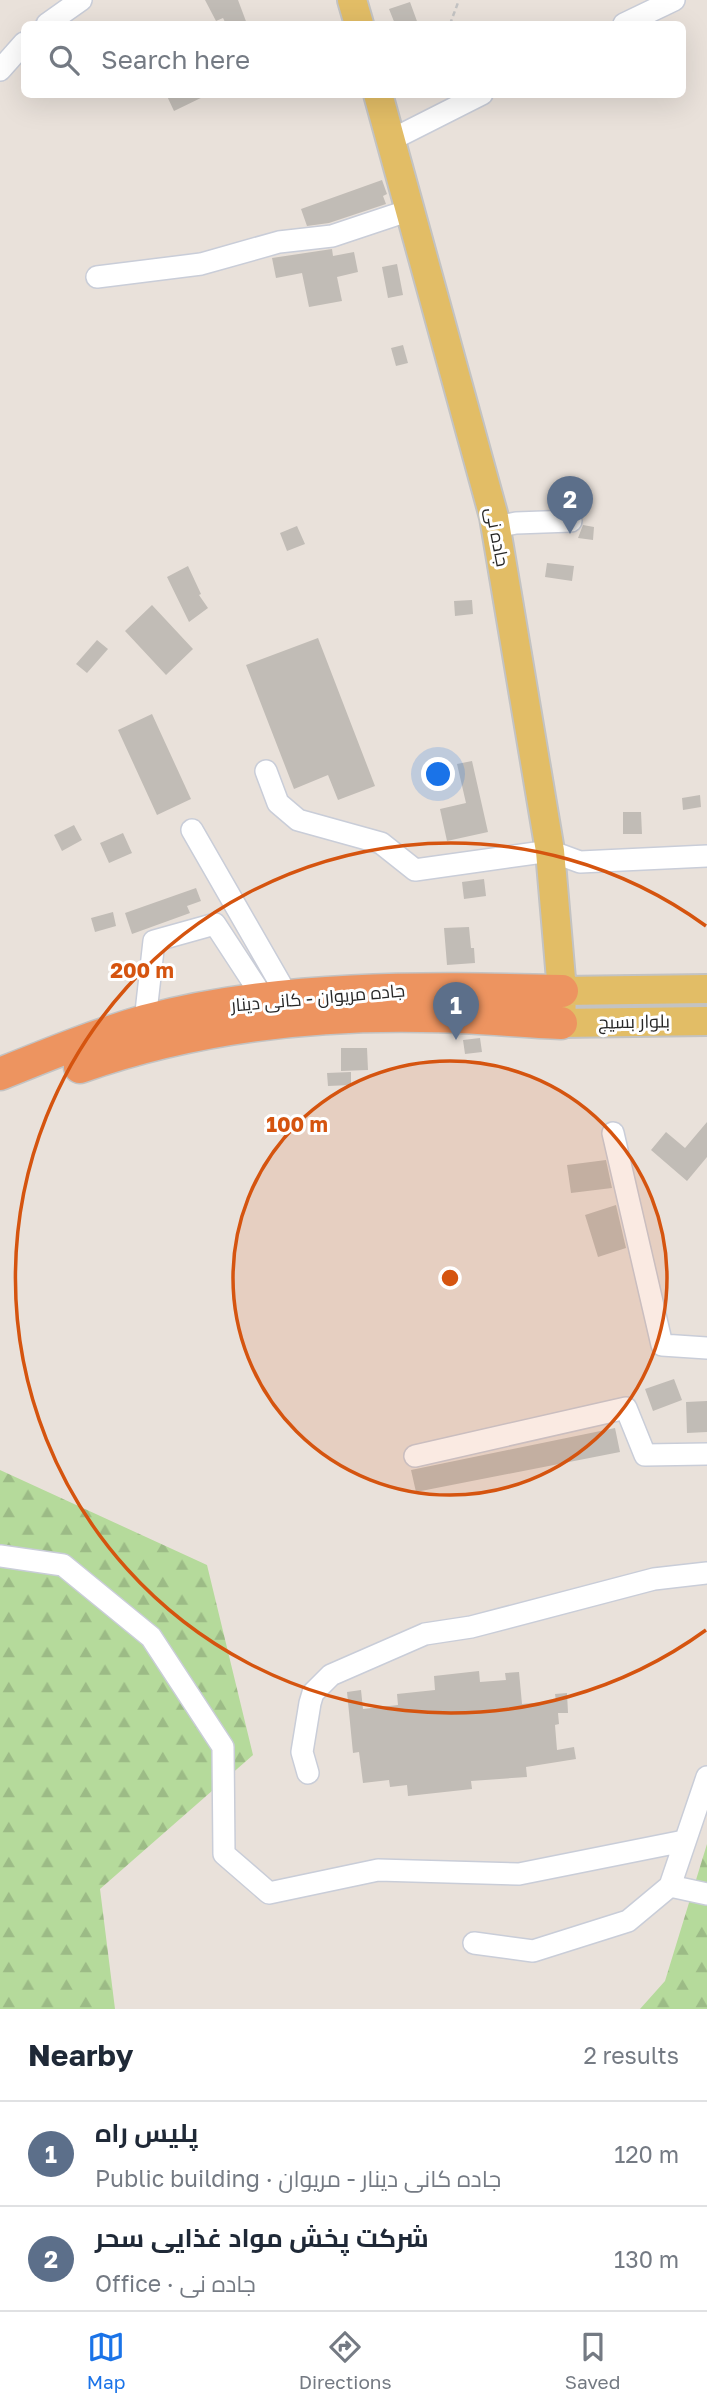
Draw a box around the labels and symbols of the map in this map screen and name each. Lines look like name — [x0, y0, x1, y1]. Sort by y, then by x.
pin: 2 — [547, 476, 593, 534]
street label: جاده نی — [481, 505, 514, 568]
your location — [421, 757, 455, 791]
text: 200 m — [110, 957, 174, 983]
street label: جاده مریوان - کانی دینار — [229, 978, 406, 1017]
pin: 1 — [433, 982, 479, 1040]
street label: بلوار بسیج — [598, 1009, 670, 1035]
text: 100 m — [266, 1111, 328, 1137]
centre of rings — [438, 1266, 462, 1290]

